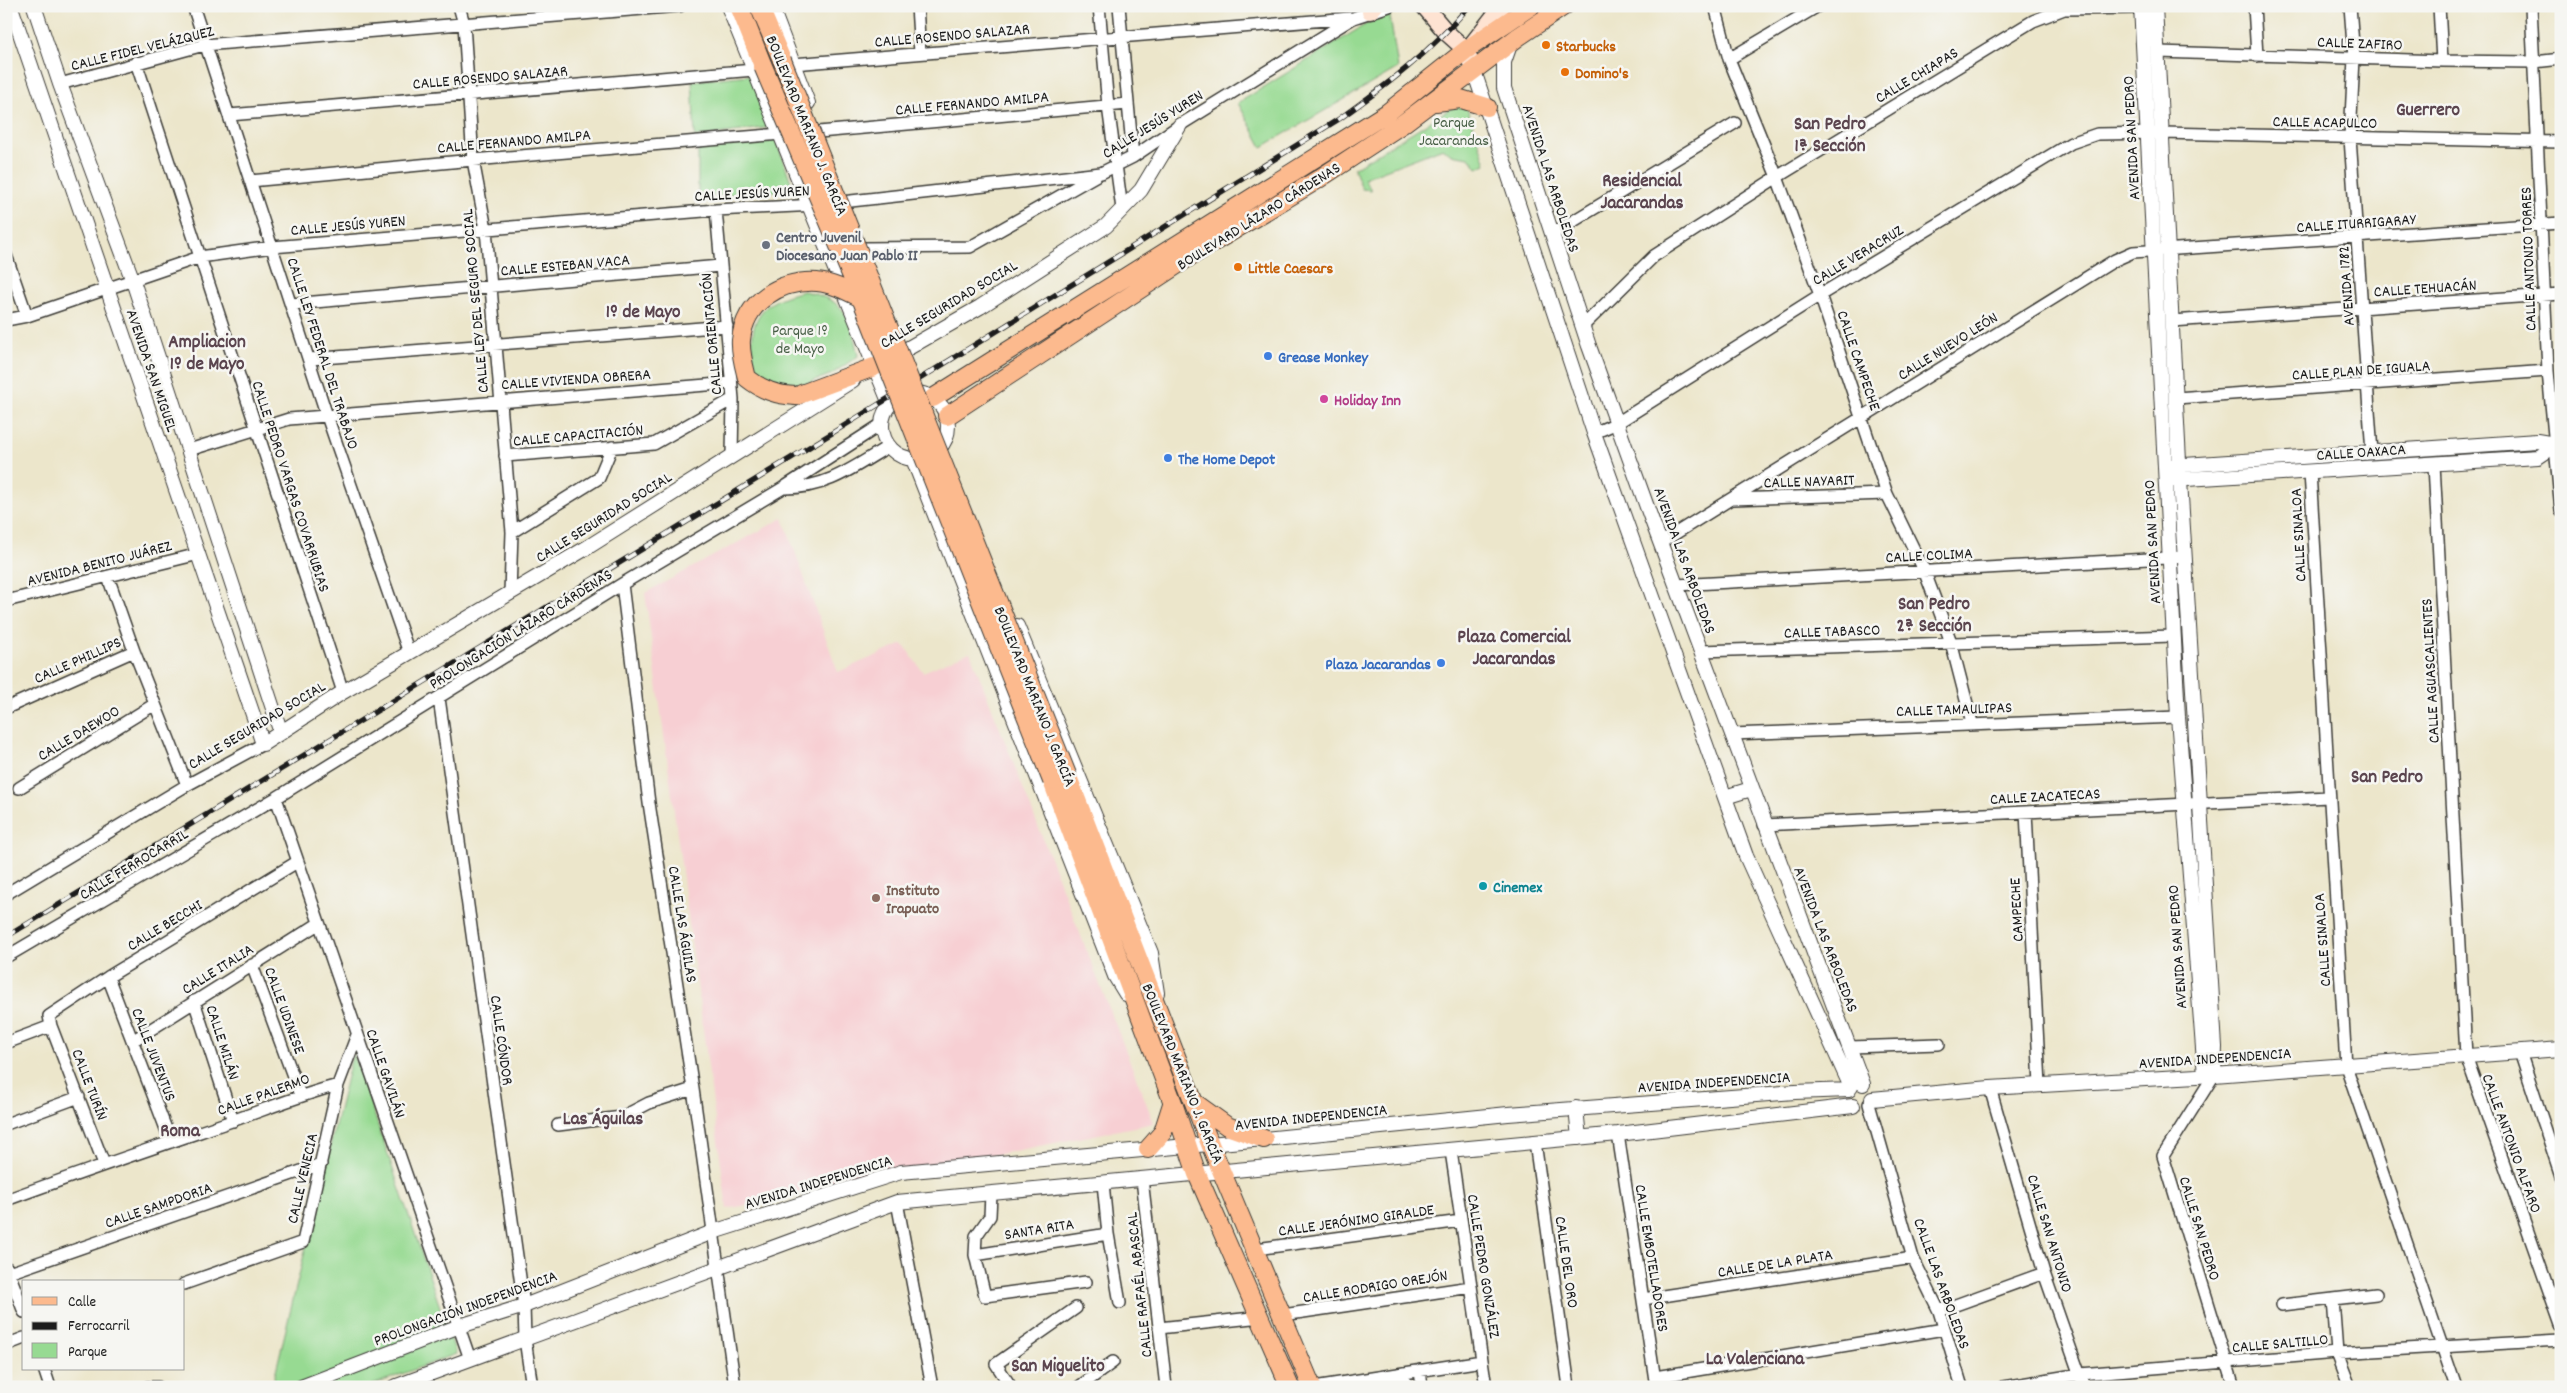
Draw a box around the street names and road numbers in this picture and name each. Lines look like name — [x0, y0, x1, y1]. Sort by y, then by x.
street label: CALLE ROSENDO SALAZAR — [874, 18, 1031, 55]
street label: CALLE FIDEL VELÁZQUEZ — [69, 21, 217, 78]
street label: BOULEVARD MARIANO J. GARCÍA — [759, 32, 853, 220]
street label: CALLE ZAFIRO — [2317, 32, 2403, 57]
street label: CALLE CHIAPAS — [1871, 42, 1963, 110]
street label: CALLE ROSENDO SALAZAR — [412, 60, 569, 97]
street label: AVENIDA SAN PEDRO — [2118, 75, 2147, 201]
street label: CALLE JESÚS YUREN — [1098, 85, 1208, 165]
street label: CALLE FERNANDO AMILPA — [894, 86, 1050, 123]
street label: AVENIDA LAS ARBOLEDAS — [1515, 102, 1584, 256]
street label: CALLE ACAPULCO — [2272, 111, 2377, 136]
street label: CALLE FERNANDO AMILPA — [436, 124, 592, 161]
street label: BOULEVARD LÁZARO CÁRDENAS — [1173, 157, 1346, 277]
street label: CALLE JESÚS YUREN — [694, 180, 810, 209]
street label: CALLE ANTONIO TORRES — [2515, 187, 2544, 331]
street label: CALLE LEY DEL SEGURO SOCIAL — [457, 207, 496, 394]
street label: CALLE ITURRIGARAY — [2296, 209, 2418, 240]
street label: CALLE JESÚS YUREN — [290, 210, 407, 243]
street label: CALLE VERACRUZ — [1808, 220, 1908, 292]
street label: AVENIDA 1782 — [2333, 245, 2362, 327]
street label: CALLE ESTEBAN VACA — [500, 249, 631, 284]
street label: CALLE LEY FEDERAL DEL TRABAJO — [280, 255, 364, 453]
street label: CALLE SEGURIDAD SOCIAL — [876, 255, 1023, 355]
street label: CALLE ORIENTACIÓN — [696, 272, 729, 396]
street label: CALLE TEHUACÁN — [2373, 274, 2477, 305]
street label: AVENIDA SAN MIGUEL — [119, 306, 183, 436]
street label: CALLE NUEVO LEÓN — [1894, 307, 2003, 387]
street label: CALLE CAMPECHE — [1830, 308, 1886, 415]
street label: CALLE PLAN DE IGUALA — [2291, 355, 2431, 388]
street label: CALLE VIVIENDA OBRERA — [500, 364, 652, 397]
street label: CALLE PEDRO VARGAS COVARRUBIAS — [245, 378, 335, 595]
street label: CALLE CAPACITACIÓN — [512, 419, 644, 454]
street label: CALLE OAXACA — [2316, 439, 2407, 468]
street label: CALLE SEGURIDAD SOCIAL — [532, 467, 677, 569]
street label: CALLE NAYARIT — [1763, 469, 1856, 496]
street label: AVENIDA SAN PEDRO — [2139, 479, 2168, 605]
street label: AVENIDA LAS ARBOLEDAS — [1646, 484, 1721, 637]
street label: CALLE SINALOA — [2286, 487, 2313, 582]
street label: AVENIDA BENITO JUÁREZ — [25, 535, 174, 593]
street label: CALLE COLIMA — [1885, 543, 1974, 570]
street label: PROLONGACIÓN LÁZARO CÁRDENAS — [425, 564, 617, 696]
street label: CALLE AGUASCALIENTES — [2416, 598, 2447, 744]
street label: BOULEVARD MARIANO J. GARCÍA — [987, 603, 1081, 791]
street label: CALLE TABASCO — [1784, 619, 1881, 646]
street label: CALLE PHILLIPS — [31, 632, 125, 691]
street label: CALLE SEGURIDAD SOCIAL — [184, 676, 331, 776]
street label: CALLE TAMAULIPAS — [1896, 697, 2013, 724]
street label: CALLE DAEWOO — [34, 700, 125, 768]
street label: CALLE ZACATECAS — [1989, 783, 2101, 812]
street label: CALLE FERROCARRIL — [75, 823, 194, 907]
street label: CALLE LAS ÁGUILAS — [661, 864, 702, 984]
street label: AVENIDA LAS ARBOLEDAS — [1786, 864, 1863, 1016]
street label: CAMPECHE — [2004, 877, 2031, 942]
street label: AVENIDA SAN PEDRO — [2163, 884, 2194, 1010]
street label: CALLE SINALOA — [2309, 892, 2338, 987]
street label: CALLE BECCHI — [123, 895, 207, 958]
street label: CALLE ITALIA — [178, 939, 259, 1001]
street label: CALLE UDINESE — [257, 964, 310, 1058]
street label: BOULEVARD MARIANO J. GARCÍA — [1135, 980, 1229, 1168]
street label: CALLE CÓNDOR — [483, 994, 518, 1087]
street label: CALLE MILÁN — [199, 1002, 245, 1083]
street label: CALLE JUVENTUS — [124, 1005, 181, 1105]
street label: CALLE GAVILÁN — [359, 1026, 411, 1122]
street label: AVENIDA INDEPENDENCIA — [2138, 1043, 2293, 1076]
street label: CALLE TURÍN — [64, 1046, 113, 1124]
street label: AVENIDA INDEPENDENCIA — [1637, 1067, 1792, 1100]
street label: CALLE PALERMO — [214, 1068, 313, 1123]
street label: CALLE ANTONIO ALFARO — [2475, 1071, 2547, 1217]
street label: AVENIDA INDEPENDENCIA — [1234, 1099, 1389, 1138]
street label: CALLE VENECIA — [282, 1131, 325, 1226]
street label: AVENIDA INDEPENDENCIA — [742, 1150, 896, 1217]
street label: CALLE SAN ANTONIO — [2020, 1172, 2077, 1296]
street label: CALLE SAN PEDRO — [2172, 1174, 2225, 1284]
street label: CALLE SAMPDORIA — [102, 1177, 216, 1235]
street label: CALLE EMBOTELLADORES — [1628, 1183, 1674, 1334]
street label: CALLE PEDRO GONZÁLEZ — [1460, 1193, 1505, 1340]
street label: CALLE JERÓNIMO GIRALDE — [1277, 1199, 1436, 1244]
street label: CALLE RAFAÉL ABASCAL — [1121, 1211, 1160, 1358]
street label: SANTA RITA — [1003, 1214, 1076, 1247]
street label: CALLE DEL ORO — [1548, 1215, 1583, 1310]
street label: CALLE LAS ARBOLEDAS — [1906, 1215, 1975, 1353]
street label: CALLE DE LA PLATA — [1716, 1244, 1835, 1285]
street label: PROLONGACIÓN INDEPENDENCIA — [371, 1265, 561, 1353]
street label: CALLE RODRIGO OREJÓN — [1301, 1265, 1450, 1310]
street label: CALLE SALTILLO — [2231, 1329, 2329, 1360]

